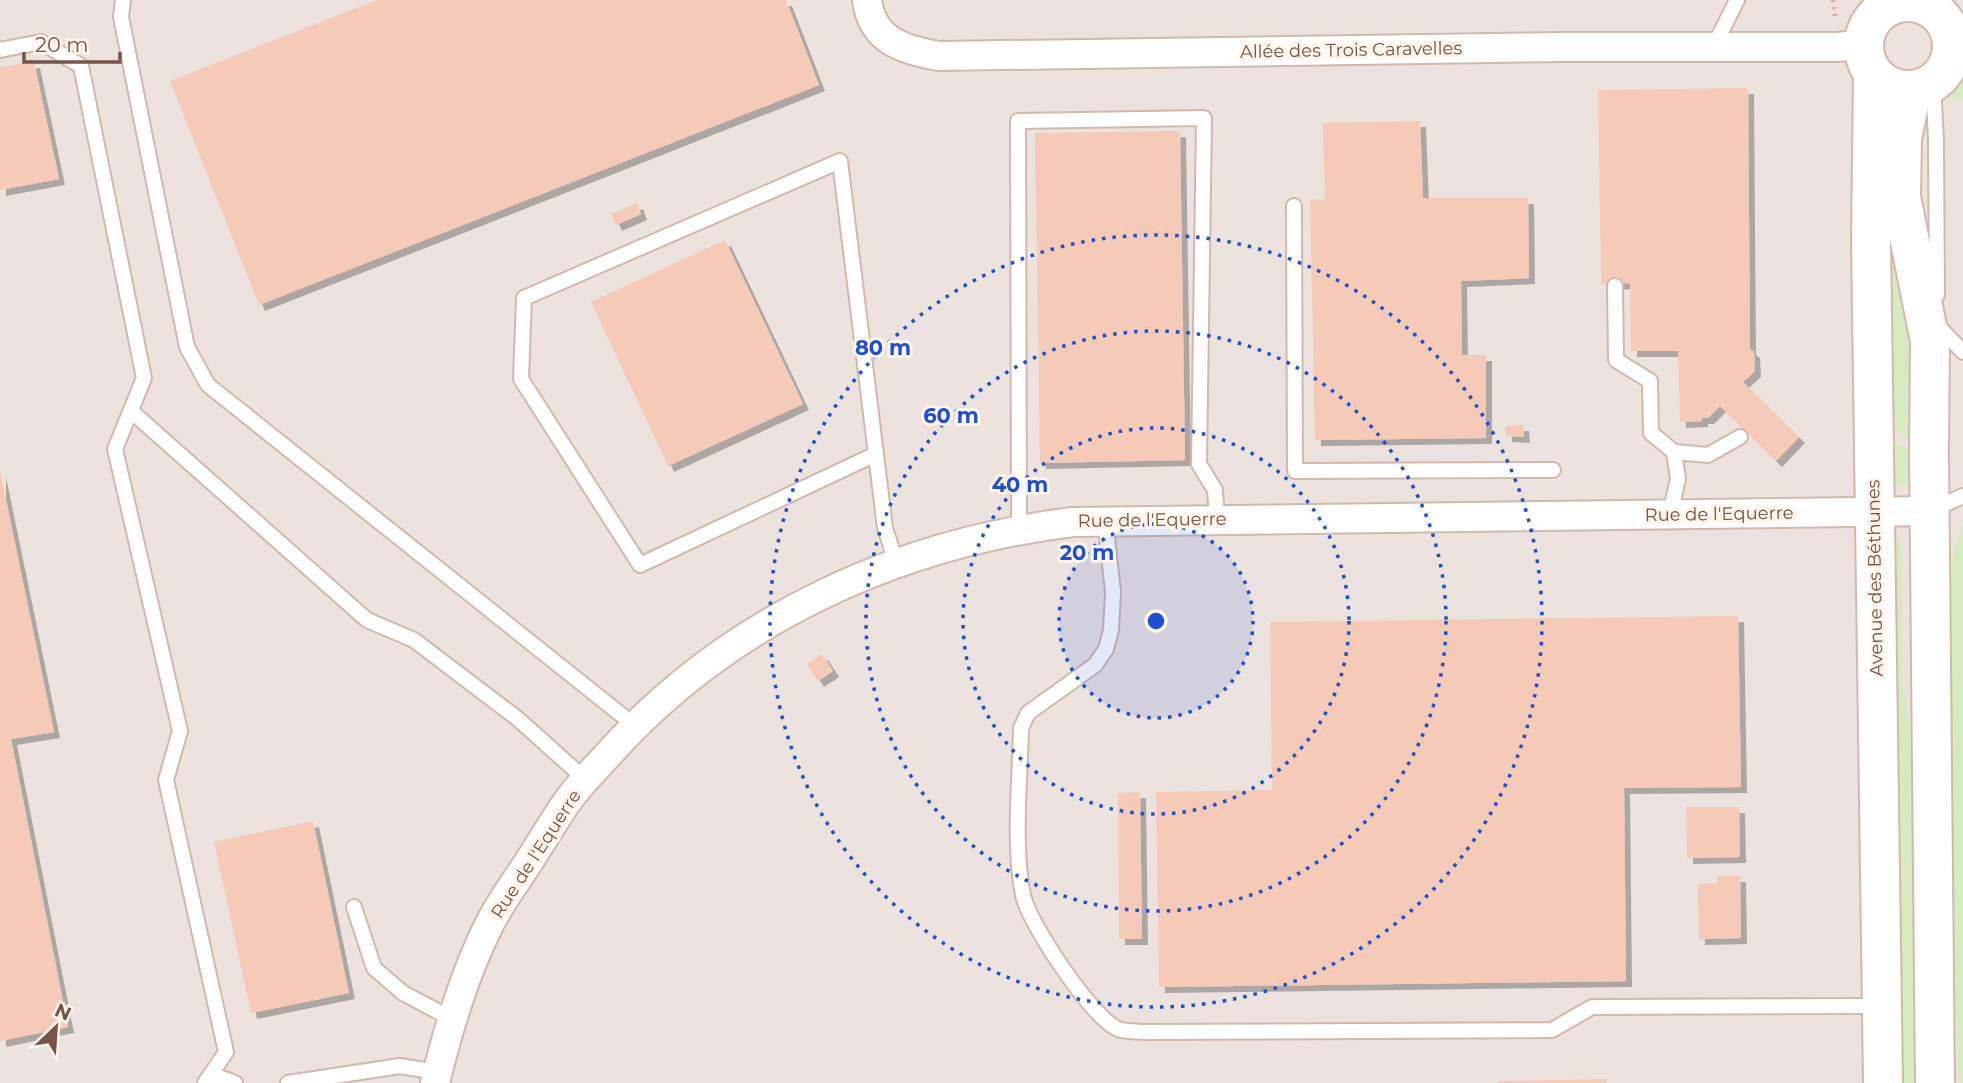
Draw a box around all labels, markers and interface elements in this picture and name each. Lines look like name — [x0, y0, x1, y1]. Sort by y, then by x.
scale bar — [24, 21, 121, 65]
text: 20 m — [35, 32, 89, 57]
street label: Allée des Trois Caravelles — [1240, 37, 1462, 63]
text: 80 m — [855, 335, 911, 360]
text: 60 m — [923, 403, 979, 428]
text: 40 m — [992, 472, 1048, 497]
street label: Avenue des Béthunes — [1862, 479, 1888, 677]
street label: Rue de l'Equerre — [1644, 502, 1794, 526]
street label: Rue de l'Equerre — [1077, 508, 1227, 532]
text: 20 m — [1060, 540, 1114, 565]
centre of rings — [1144, 609, 1168, 633]
street label: Rue de l'Equerre — [486, 785, 586, 922]
north arrow — [21, 992, 91, 1062]
text: N — [51, 998, 75, 1026]

